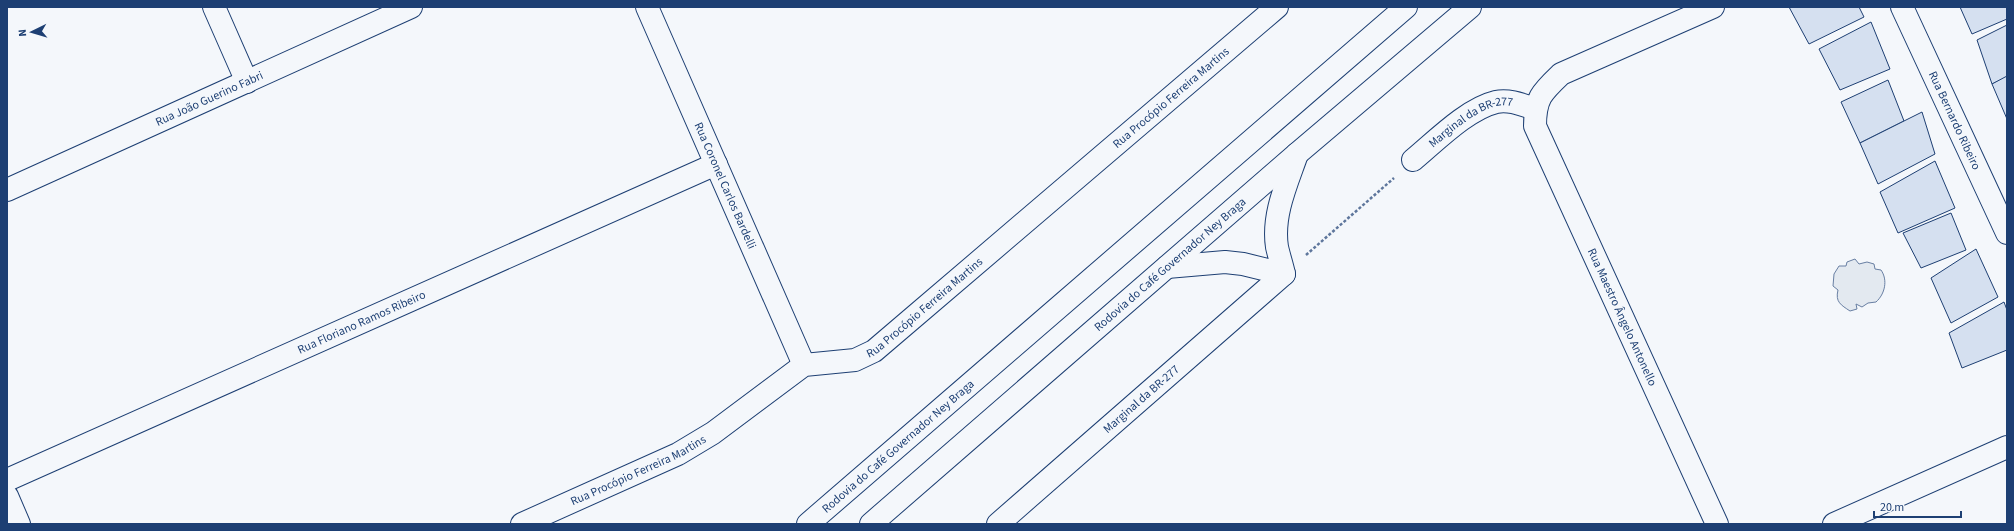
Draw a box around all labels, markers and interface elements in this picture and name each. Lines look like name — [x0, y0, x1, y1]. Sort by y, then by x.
north arrow — [12, 12, 52, 52]
text: N — [15, 29, 30, 37]
street label: Rua Procópio Ferreira Martins — [1109, 43, 1233, 152]
street label: Rua João Guerino Fabri — [153, 67, 266, 130]
street label: Rua Bernardo Ribeiro — [1924, 68, 1985, 173]
street label: Marginal da BR-277 — [1425, 93, 1514, 151]
street label: Rua Coronel Carlos Bardelli — [690, 120, 761, 252]
street label: Rodovia do Café Governador Ney Braga — [1090, 193, 1250, 335]
street label: Rua Maestro Ângelo Antonello — [1583, 245, 1661, 389]
street label: Rua Procópio Ferreira Martins — [863, 253, 986, 362]
street label: Rua Floriano Ramos Ribeiro — [295, 286, 428, 358]
street label: Marginal da BR-277 — [1099, 361, 1183, 437]
street label: Rodovia do Café Governador Ney Braga — [818, 376, 978, 517]
street label: Rua Procópio Ferreira Martins — [568, 431, 709, 510]
scale bar — [1874, 493, 1961, 519]
text: 20 m — [1880, 499, 1904, 516]

